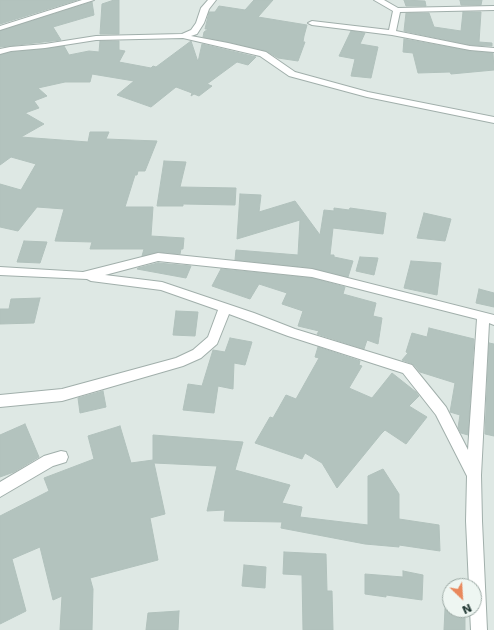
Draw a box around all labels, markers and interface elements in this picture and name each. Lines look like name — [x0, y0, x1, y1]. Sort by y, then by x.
north arrow — [442, 578, 482, 618]
text: N — [460, 601, 474, 616]

